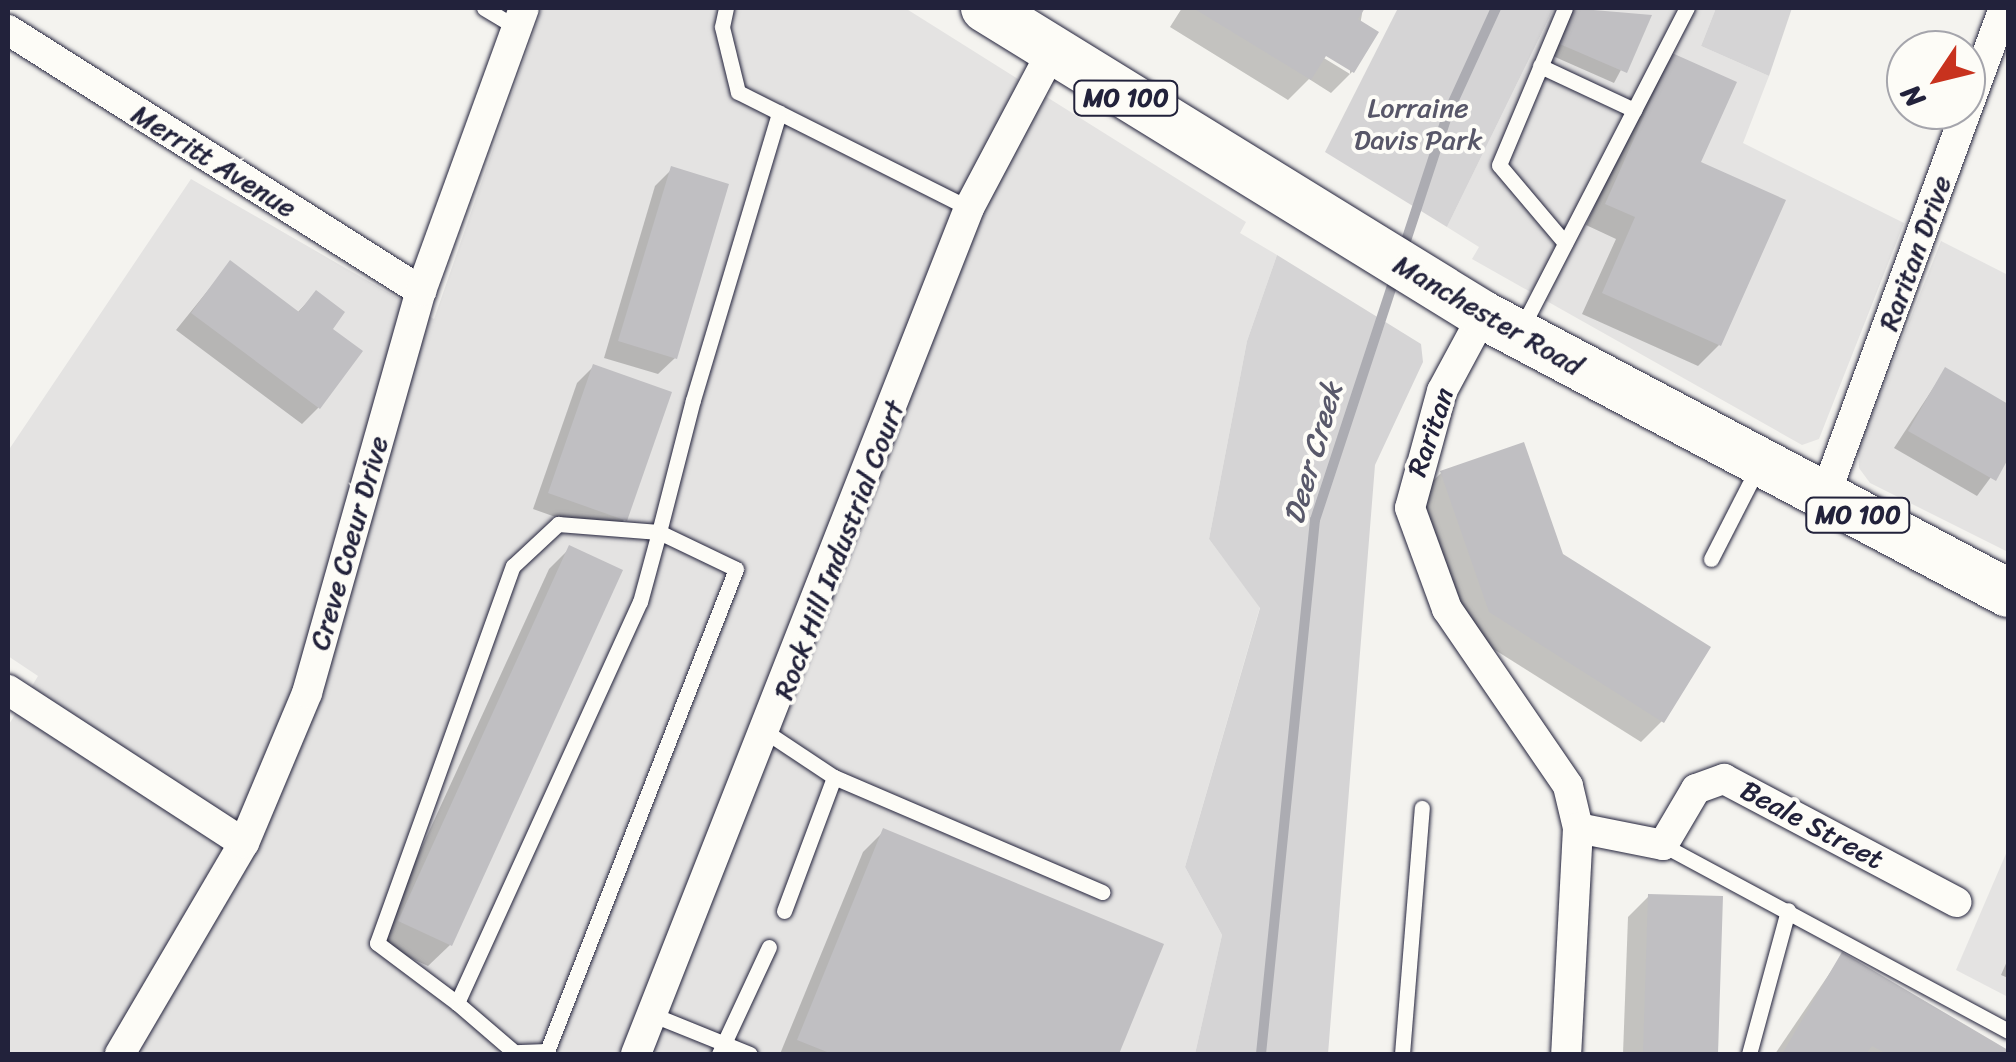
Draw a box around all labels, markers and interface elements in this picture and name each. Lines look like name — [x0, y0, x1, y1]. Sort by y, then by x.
north arrow — [1886, 30, 1986, 130]
text: N — [1887, 74, 1938, 118]
road number: MO 100 — [1071, 78, 1181, 118]
park label: Lorraine Davis Park — [1353, 91, 1483, 157]
street label: Merritt Avenue — [126, 97, 302, 225]
street label: Raritan Drive — [1871, 171, 1959, 335]
street label: Manchester Road — [1388, 247, 1588, 383]
water label: Deer Creek — [1275, 378, 1351, 528]
street label: Raritan — [1400, 383, 1462, 481]
street label: Rock Hill Industrial Court — [767, 396, 911, 704]
street label: Creve Coeur Drive — [302, 432, 396, 654]
road number: MO 100 — [1803, 495, 1913, 535]
street label: Beale Street — [1735, 773, 1889, 877]

